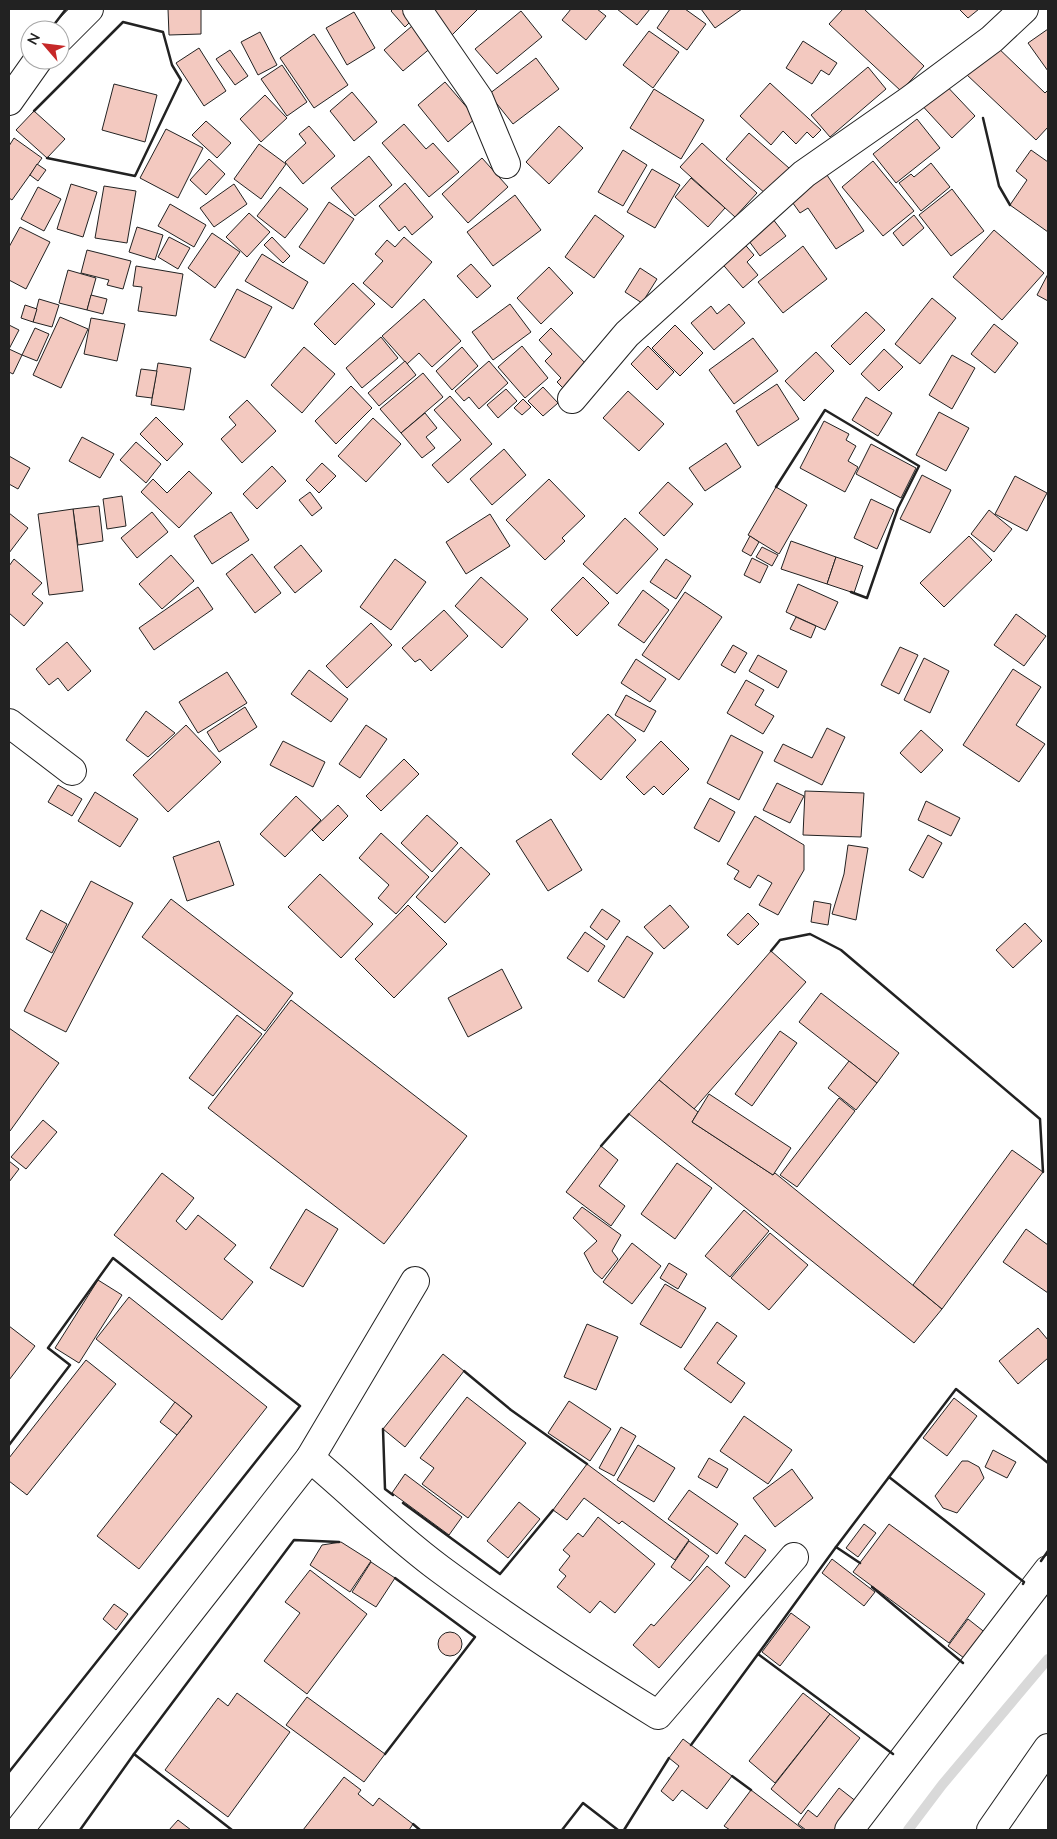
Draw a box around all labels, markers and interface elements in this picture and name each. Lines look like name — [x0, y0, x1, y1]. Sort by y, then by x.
north arrow — [20, 20, 70, 70]
text: N — [23, 30, 43, 47]

